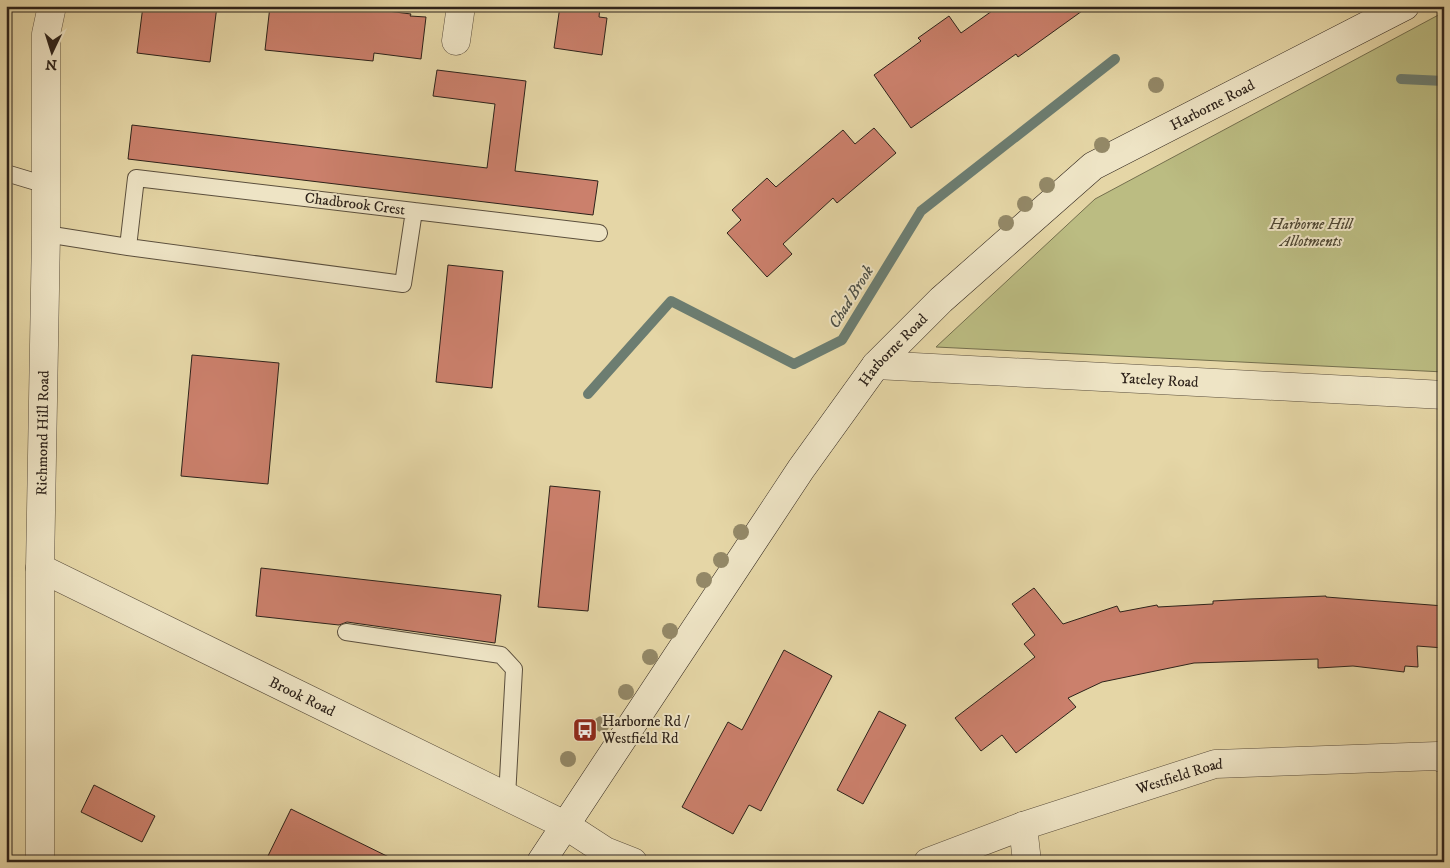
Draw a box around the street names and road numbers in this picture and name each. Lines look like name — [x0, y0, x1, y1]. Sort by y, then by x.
street label: Harborne Road — [1167, 75, 1258, 134]
street label: Chadbrook Crest — [304, 188, 406, 220]
street label: Harborne Road — [854, 309, 932, 390]
street label: Yateley Road — [1120, 368, 1200, 392]
street label: Richmond Hill Road — [32, 370, 53, 496]
street label: Brook Road — [266, 672, 339, 721]
street label: Westfield Road — [1133, 754, 1224, 799]

